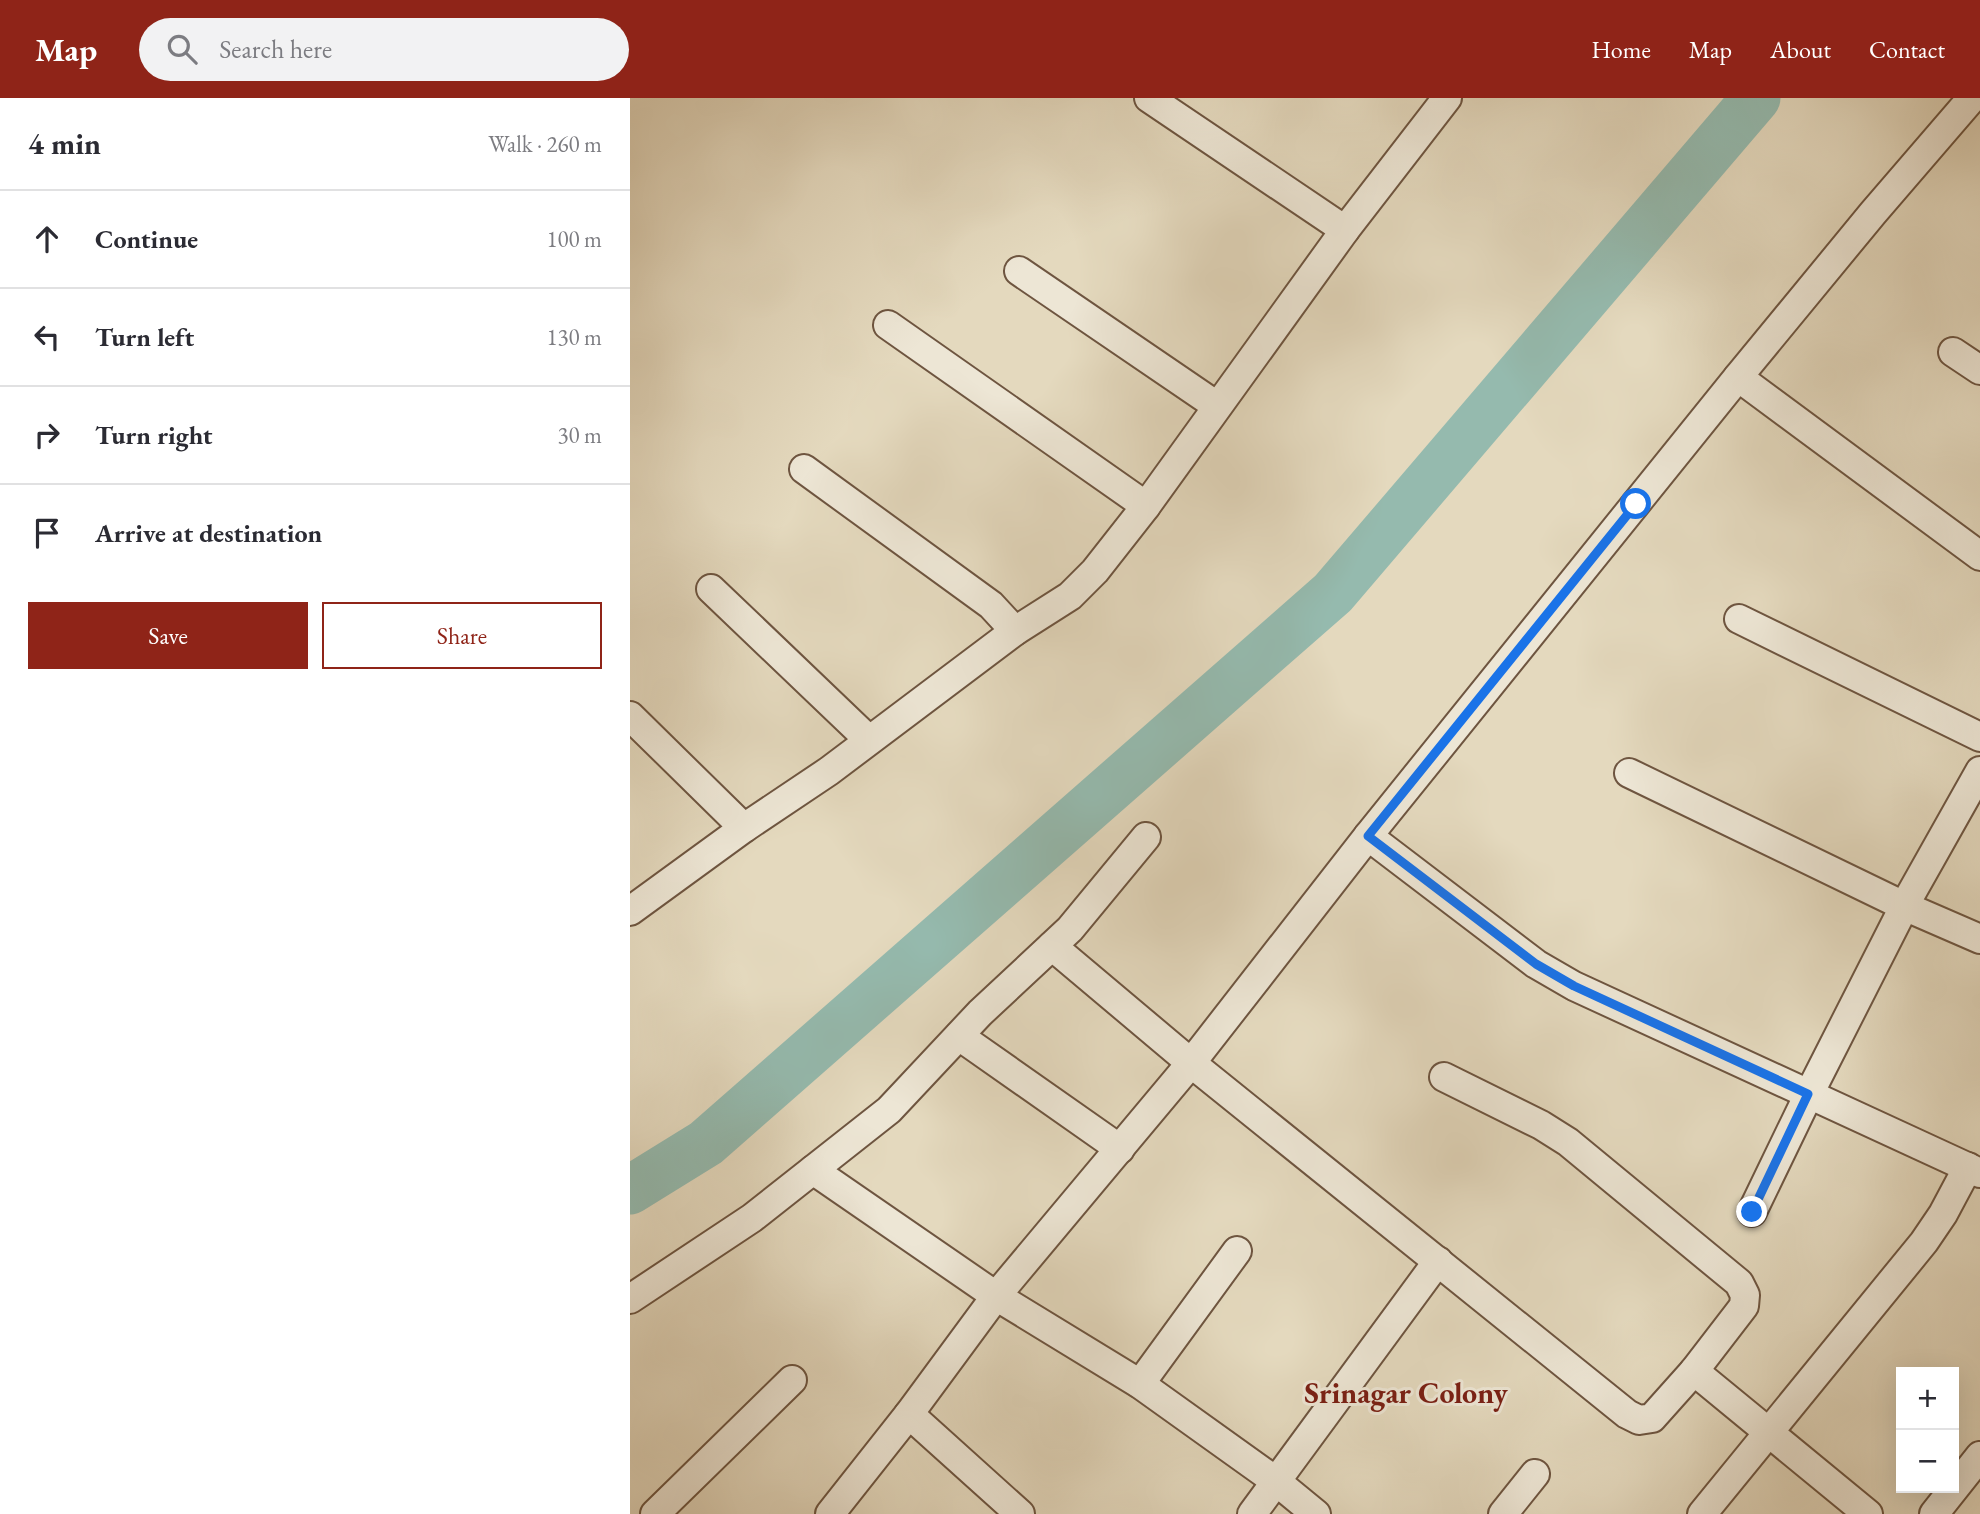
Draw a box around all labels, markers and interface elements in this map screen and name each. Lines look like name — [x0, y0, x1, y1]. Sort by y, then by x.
search box — [139, 18, 629, 81]
text: Map — [35, 28, 97, 71]
icon: search — [163, 30, 201, 68]
text: Search here — [219, 32, 332, 66]
text: Home — [1591, 34, 1651, 65]
text: Map — [1689, 34, 1732, 65]
text: About — [1770, 34, 1831, 65]
text: Contact — [1869, 34, 1945, 65]
text: 4 min — [28, 124, 101, 163]
text: Walk · 260 m — [488, 129, 602, 159]
icon: ahead — [28, 220, 66, 258]
text: Continue — [95, 222, 198, 256]
text: 100 m — [546, 224, 602, 254]
icon: left — [28, 318, 66, 356]
text: Turn left — [95, 320, 194, 354]
text: 130 m — [546, 322, 602, 352]
icon: right — [28, 416, 66, 454]
text: Turn right — [95, 418, 213, 452]
text: 30 m — [557, 420, 602, 450]
route start — [1620, 488, 1651, 519]
icon: arrive — [28, 514, 66, 552]
text: Arrive at destination — [95, 516, 322, 550]
button: Save — [28, 602, 308, 669]
button: Share — [322, 602, 602, 669]
route end — [1736, 1196, 1767, 1227]
map controls — [1896, 1367, 1959, 1493]
button: + — [1896, 1367, 1959, 1430]
district label: Srinagar Colony — [1304, 1373, 1508, 1412]
button: − — [1896, 1430, 1959, 1493]

